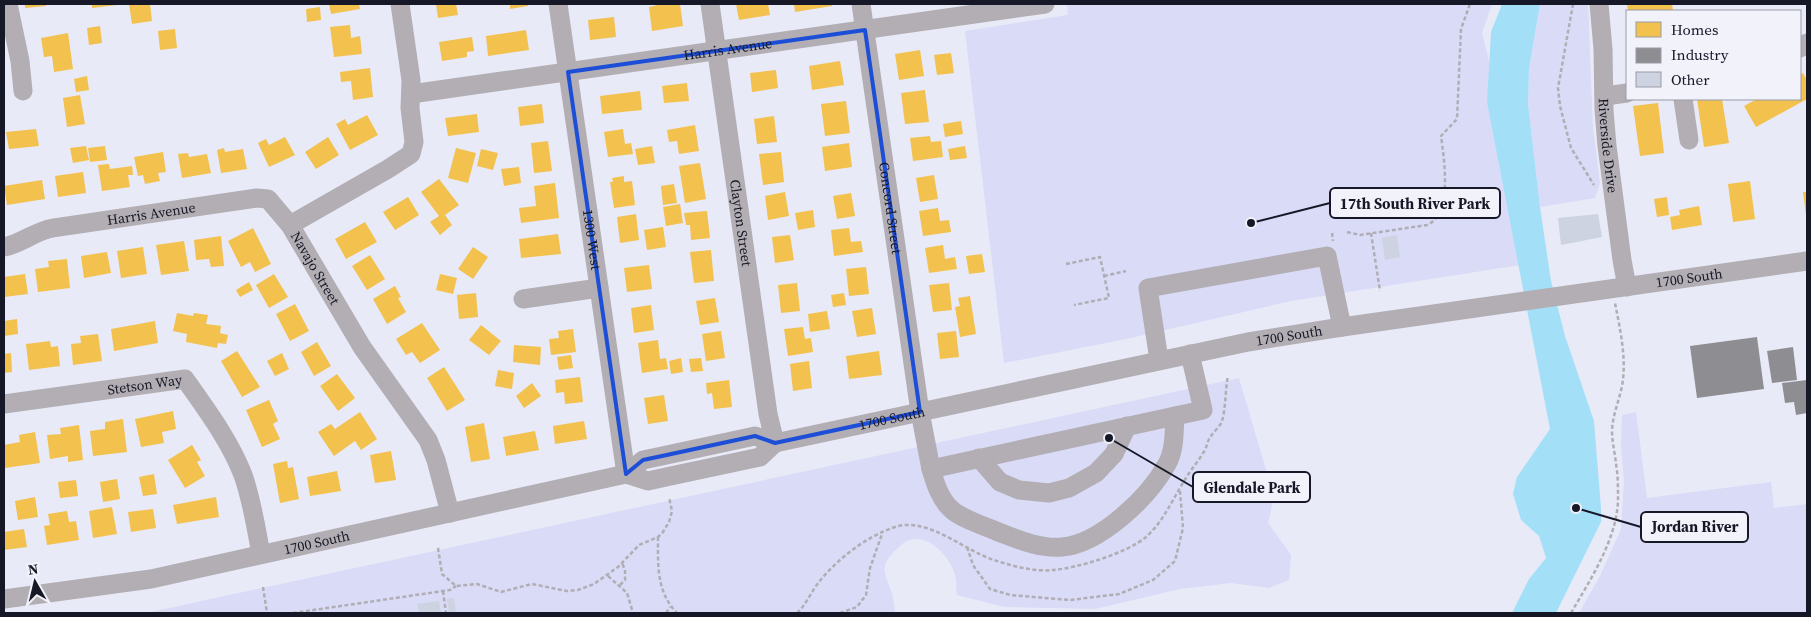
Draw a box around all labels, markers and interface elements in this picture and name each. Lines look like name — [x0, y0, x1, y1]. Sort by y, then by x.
legend — [1626, 10, 1801, 100]
text: Homes — [1671, 19, 1718, 40]
street label: Harris Avenue — [682, 33, 773, 65]
text: Industry — [1671, 44, 1729, 65]
text: Other — [1671, 69, 1710, 90]
street label: Riverside Drive — [1594, 98, 1623, 194]
street label: Concord Street — [874, 161, 907, 256]
street label: Clayton Street — [725, 178, 757, 268]
callout: 17th South River Park — [1330, 188, 1500, 218]
text: 17th South River Park — [1340, 193, 1490, 214]
street label: Harris Avenue — [106, 197, 197, 230]
street label: 1300 West — [578, 208, 606, 272]
street label: Navajo Street — [286, 228, 345, 309]
street label: 1700 South — [1654, 263, 1724, 292]
street label: 1700 South — [1255, 320, 1324, 351]
street label: Stetson Way — [106, 369, 184, 400]
street label: 1700 South — [857, 401, 927, 435]
callout: Glendale Park — [1193, 472, 1310, 502]
text: Glendale Park — [1203, 477, 1301, 498]
callout: Jordan River — [1641, 512, 1748, 542]
text: Jordan River — [1650, 516, 1739, 537]
street label: 1700 South — [282, 525, 352, 559]
north arrow — [10, 557, 60, 607]
text: N — [27, 559, 40, 580]

